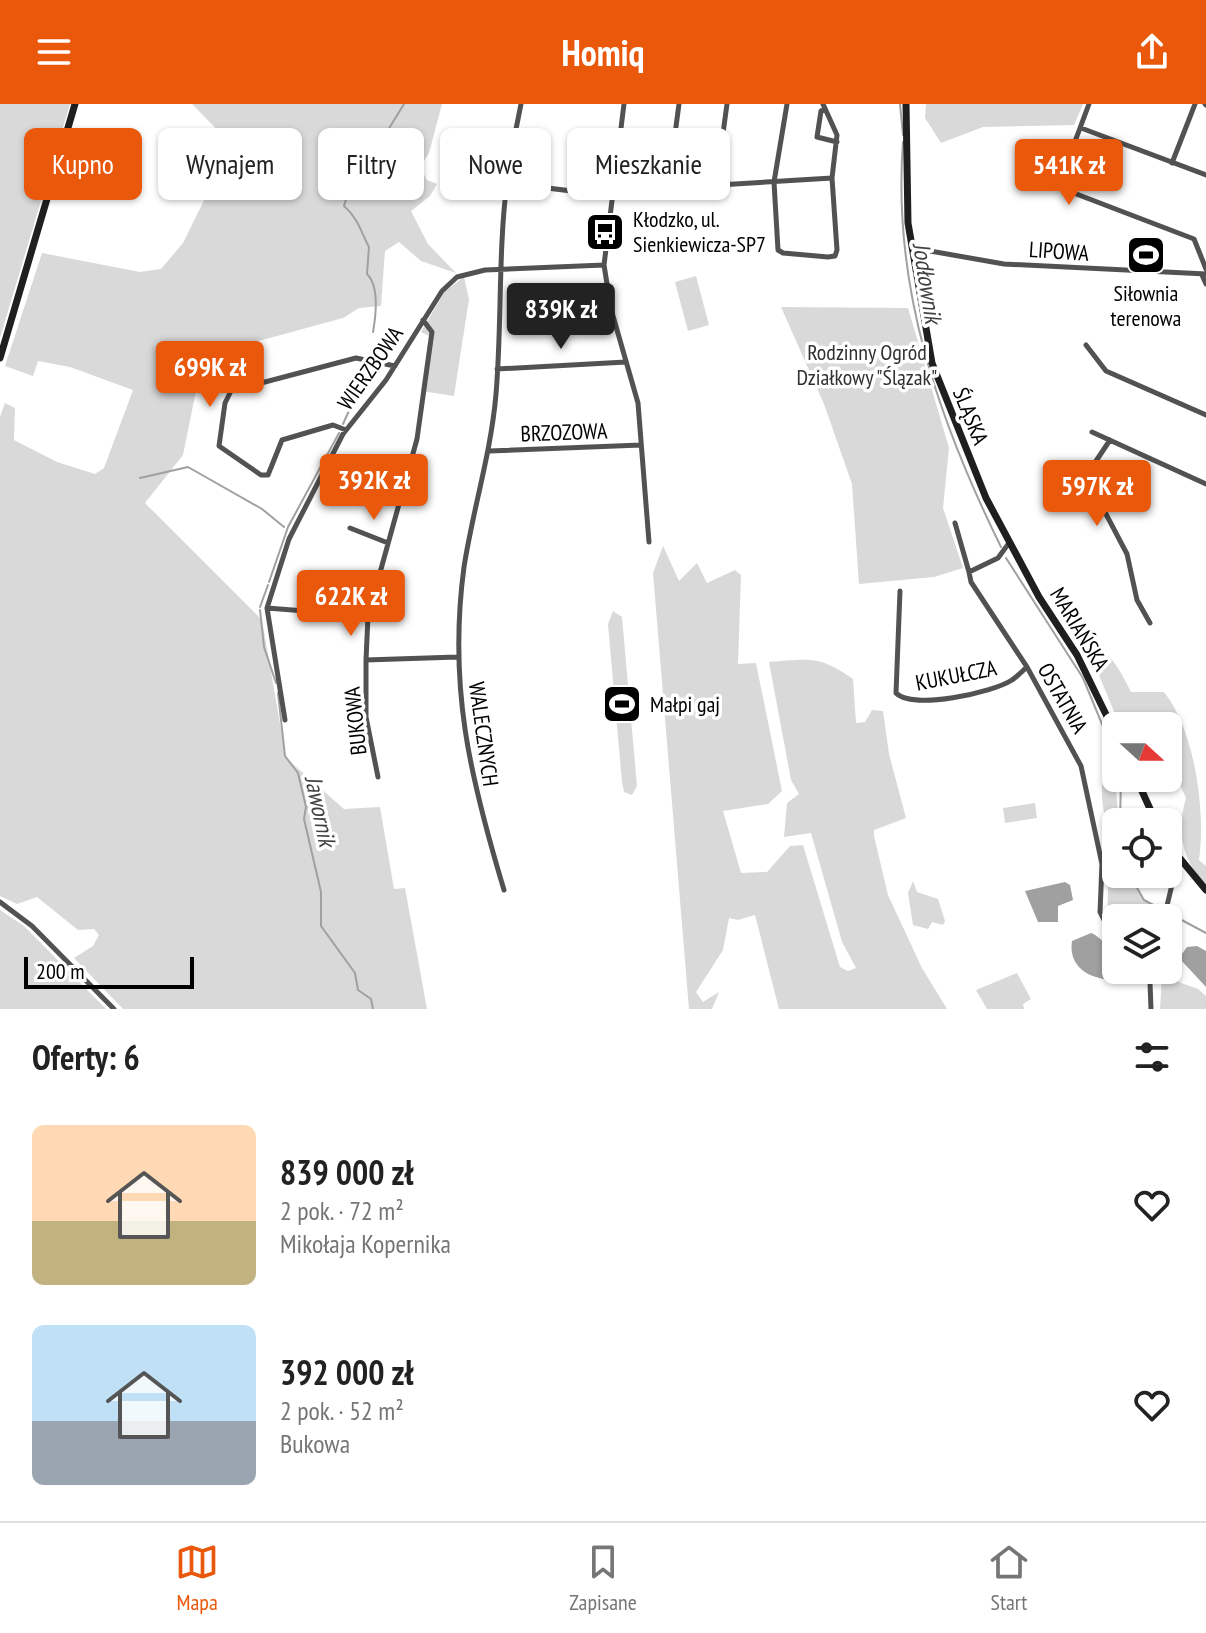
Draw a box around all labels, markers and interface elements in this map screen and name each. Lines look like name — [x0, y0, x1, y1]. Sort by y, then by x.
text: Homiq — [561, 29, 645, 76]
icon: menu — [32, 30, 76, 74]
icon: share — [1130, 30, 1174, 74]
chip: Kupno — [24, 128, 142, 200]
chip: Wynajem — [158, 128, 302, 200]
chip: Filtry — [318, 128, 424, 200]
chip: Nowe — [440, 128, 551, 200]
chip: Mieszkanie — [567, 128, 730, 200]
pin: 541K zł — [995, 139, 1143, 207]
text: 541K zł — [1033, 148, 1105, 181]
place label: Kłodzko, ul. Sienkiewicza-SP7 — [633, 205, 766, 258]
bus stop icon: Kłodzko, ul. Sienkiewicza-SP7 — [584, 211, 626, 253]
sports icon: Siłownia terenowa — [1125, 234, 1167, 276]
street label: LIPOWA — [1028, 235, 1091, 267]
water label: Jodłownik — [906, 239, 950, 328]
place label: Siłownia terenowa — [1111, 279, 1181, 332]
pin: 839K zł — [487, 283, 635, 351]
text: 839K zł — [525, 292, 597, 325]
street label: WIERZBOWA — [331, 320, 409, 415]
park label: Rodzinny Ogród Działkowy "Ślązak" — [797, 338, 937, 391]
pin: 699K zł — [136, 341, 284, 409]
text: 699K zł — [174, 350, 246, 383]
street label: ŚLĄSKA — [947, 383, 995, 449]
street label: BRZOZOWA — [520, 416, 609, 448]
pin: 392K zł — [300, 454, 448, 522]
pin: 597K zł — [1023, 460, 1171, 528]
text: 392K zł — [338, 463, 410, 496]
text: 597K zł — [1061, 469, 1133, 502]
pin: 622K zł — [277, 570, 425, 638]
text: 622K zł — [315, 579, 387, 612]
street label: MARIAŃSKA — [1044, 582, 1116, 676]
street label: KUKUŁCZA — [913, 653, 999, 697]
street label: OSTATNIA — [1032, 658, 1095, 739]
street label: WALECZNYCH — [463, 680, 505, 788]
sports icon: Małpi gaj — [601, 683, 643, 725]
street label: BUKOWA — [337, 685, 373, 757]
place label: Małpi gaj — [650, 690, 720, 718]
north arrow — [1102, 712, 1182, 792]
map controls — [1102, 712, 1182, 984]
water label: Jawornik — [298, 772, 344, 852]
button: locate — [1102, 808, 1182, 888]
button: layers — [1102, 904, 1182, 984]
scale bar — [24, 953, 194, 989]
text: 200 m — [36, 957, 85, 985]
text: Oferty: 6 — [32, 1035, 140, 1079]
icon: filters — [1130, 1035, 1174, 1079]
text: 839 000 zł — [280, 1150, 413, 1194]
icon: home — [96, 1157, 192, 1253]
icon: heart — [1130, 1183, 1174, 1227]
text: 2 pok. · 72 m² — [280, 1194, 404, 1227]
text: Mikołaja Kopernika — [280, 1227, 451, 1260]
text: 392 000 zł — [280, 1350, 413, 1394]
icon: home — [96, 1357, 192, 1453]
icon: heart — [1130, 1383, 1174, 1427]
text: 2 pok. · 52 m² — [280, 1394, 404, 1427]
text: Bukowa — [280, 1427, 350, 1460]
tab: Mapa — [175, 1540, 219, 1616]
tab: Zapisane — [569, 1540, 637, 1616]
tab: Start — [987, 1540, 1031, 1616]

